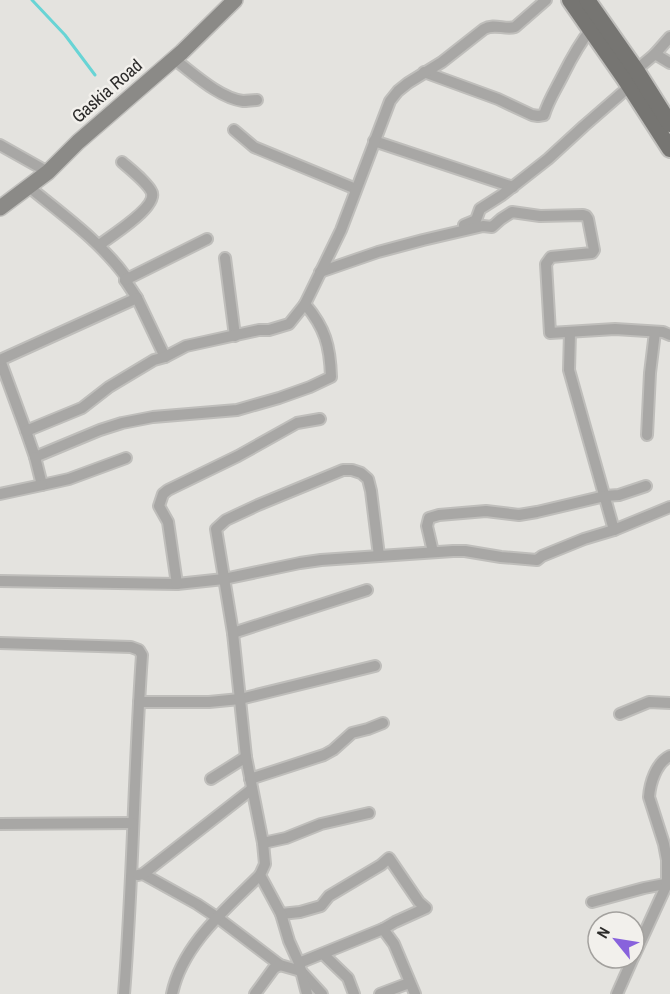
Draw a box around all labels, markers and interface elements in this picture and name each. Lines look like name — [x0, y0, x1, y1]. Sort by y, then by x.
street label: Gaskia Road — [66, 53, 147, 128]
north arrow — [586, 910, 646, 970]
text: N — [591, 923, 615, 942]

